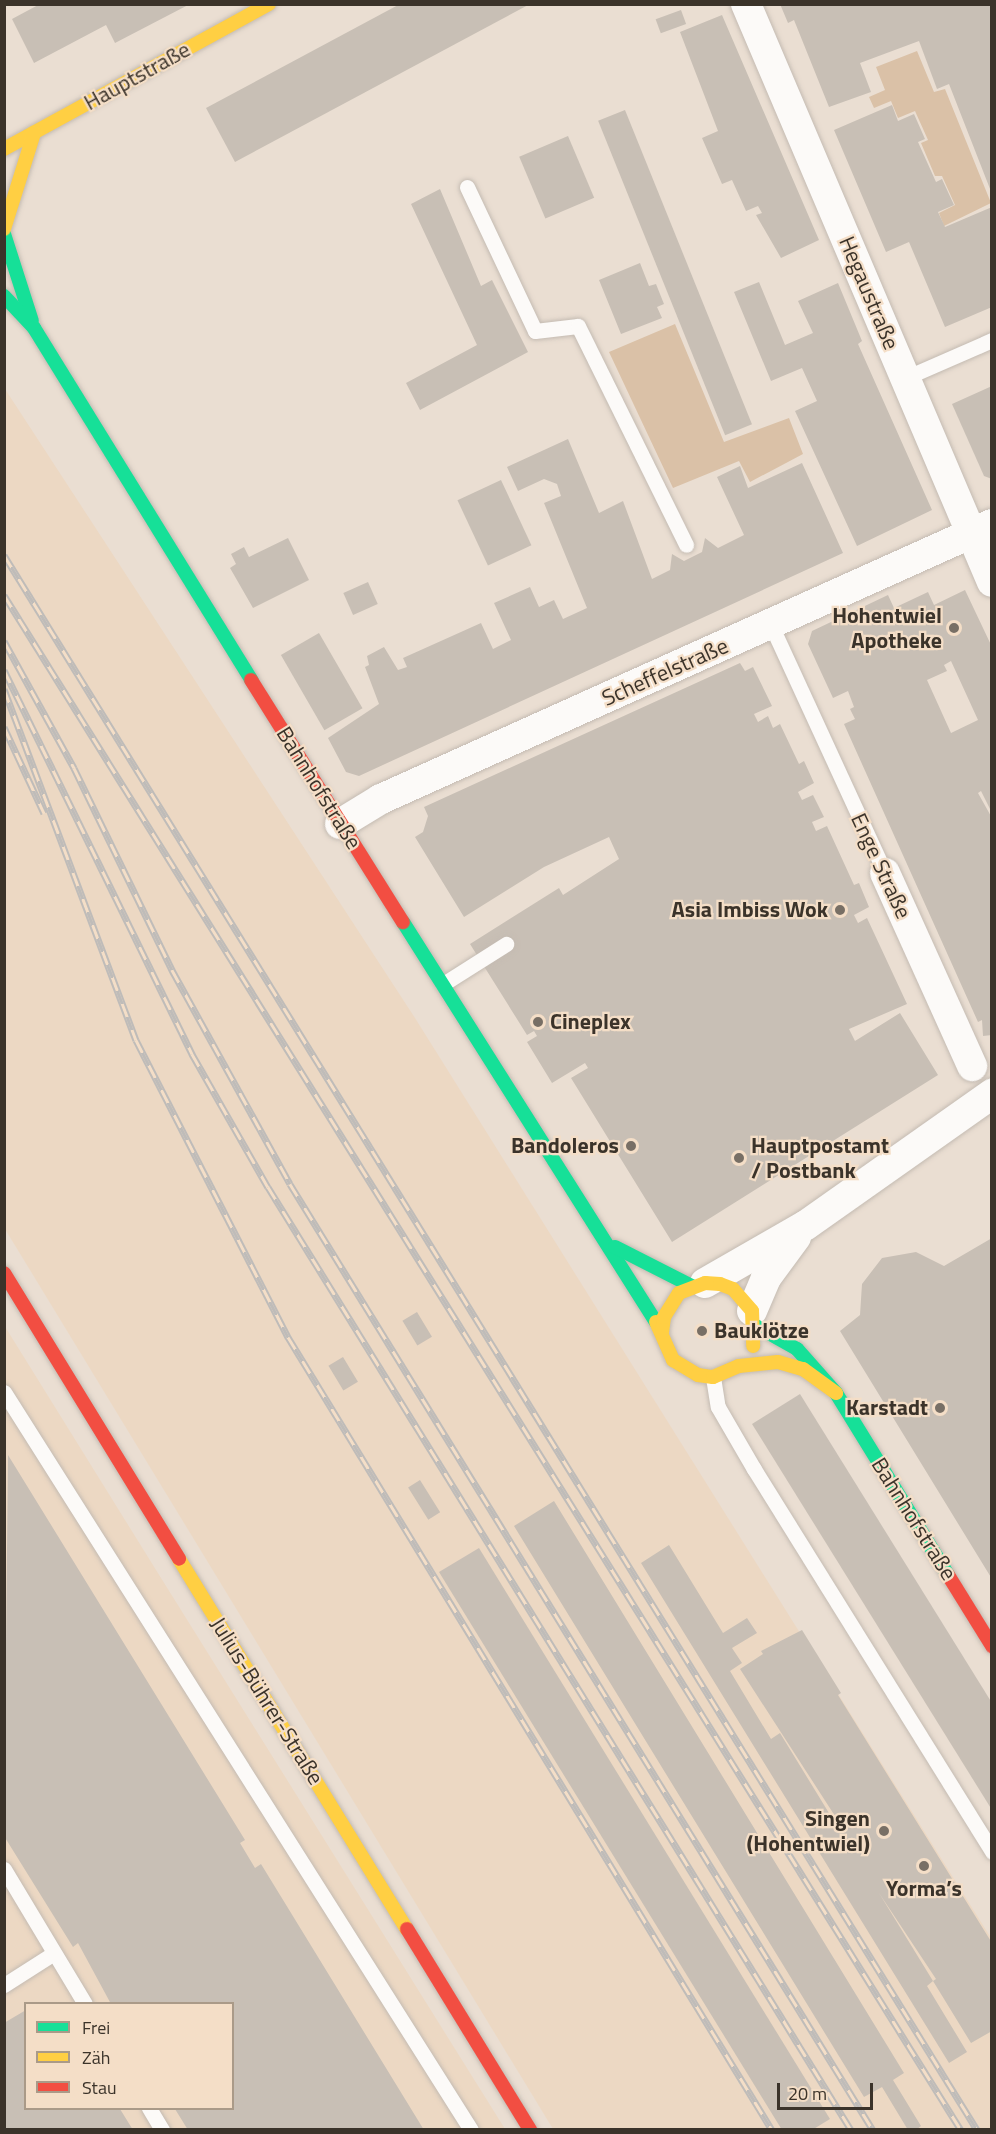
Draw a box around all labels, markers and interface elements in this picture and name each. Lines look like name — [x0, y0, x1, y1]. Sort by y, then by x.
street label: Hauptstraße — [79, 36, 195, 116]
street label: Hegaustraße — [833, 233, 905, 353]
place label: Hohentwiel Apotheke — [832, 602, 942, 654]
marker: Hohentwiel Apotheke — [947, 621, 961, 635]
street label: Scheffelstraße — [598, 632, 732, 712]
street label: Bahnhofstraße — [271, 722, 367, 854]
street label: Enge Straße — [845, 809, 917, 923]
place label: Asia Imbiss Wok — [672, 897, 828, 923]
marker: Asia Imbiss Wok — [833, 903, 847, 917]
place label: Cineplex — [550, 1009, 631, 1035]
marker: Cineplex — [531, 1015, 545, 1029]
place label: Hauptpostamt / Postbank — [751, 1132, 889, 1184]
place label: Bandoleros — [511, 1133, 619, 1159]
marker: Bandoleros — [624, 1139, 638, 1153]
marker: Hauptpostamt / Postbank — [732, 1151, 746, 1165]
place label: Bauklötze — [714, 1318, 809, 1344]
marker: Bauklötze — [695, 1324, 709, 1338]
place label: Karstadt — [846, 1395, 928, 1421]
marker: Karstadt — [933, 1401, 947, 1415]
street label: Bahnhofstraße — [866, 1453, 962, 1585]
street label: Julius-Bührer-Straße — [205, 1612, 329, 1790]
place label: Singen (Hohentwiel) — [747, 1805, 870, 1856]
marker: Singen (Hohentwiel) — [875, 1822, 893, 1840]
marker: Yorma’s — [917, 1859, 931, 1873]
place label: Yorma’s — [886, 1876, 962, 1902]
legend — [24, 2002, 234, 2110]
text: Frei — [82, 2014, 110, 2041]
text: Zäh — [82, 2044, 110, 2071]
scale bar — [780, 2071, 876, 2109]
text: Stau — [82, 2074, 117, 2101]
text: 20 m — [788, 2080, 827, 2107]

